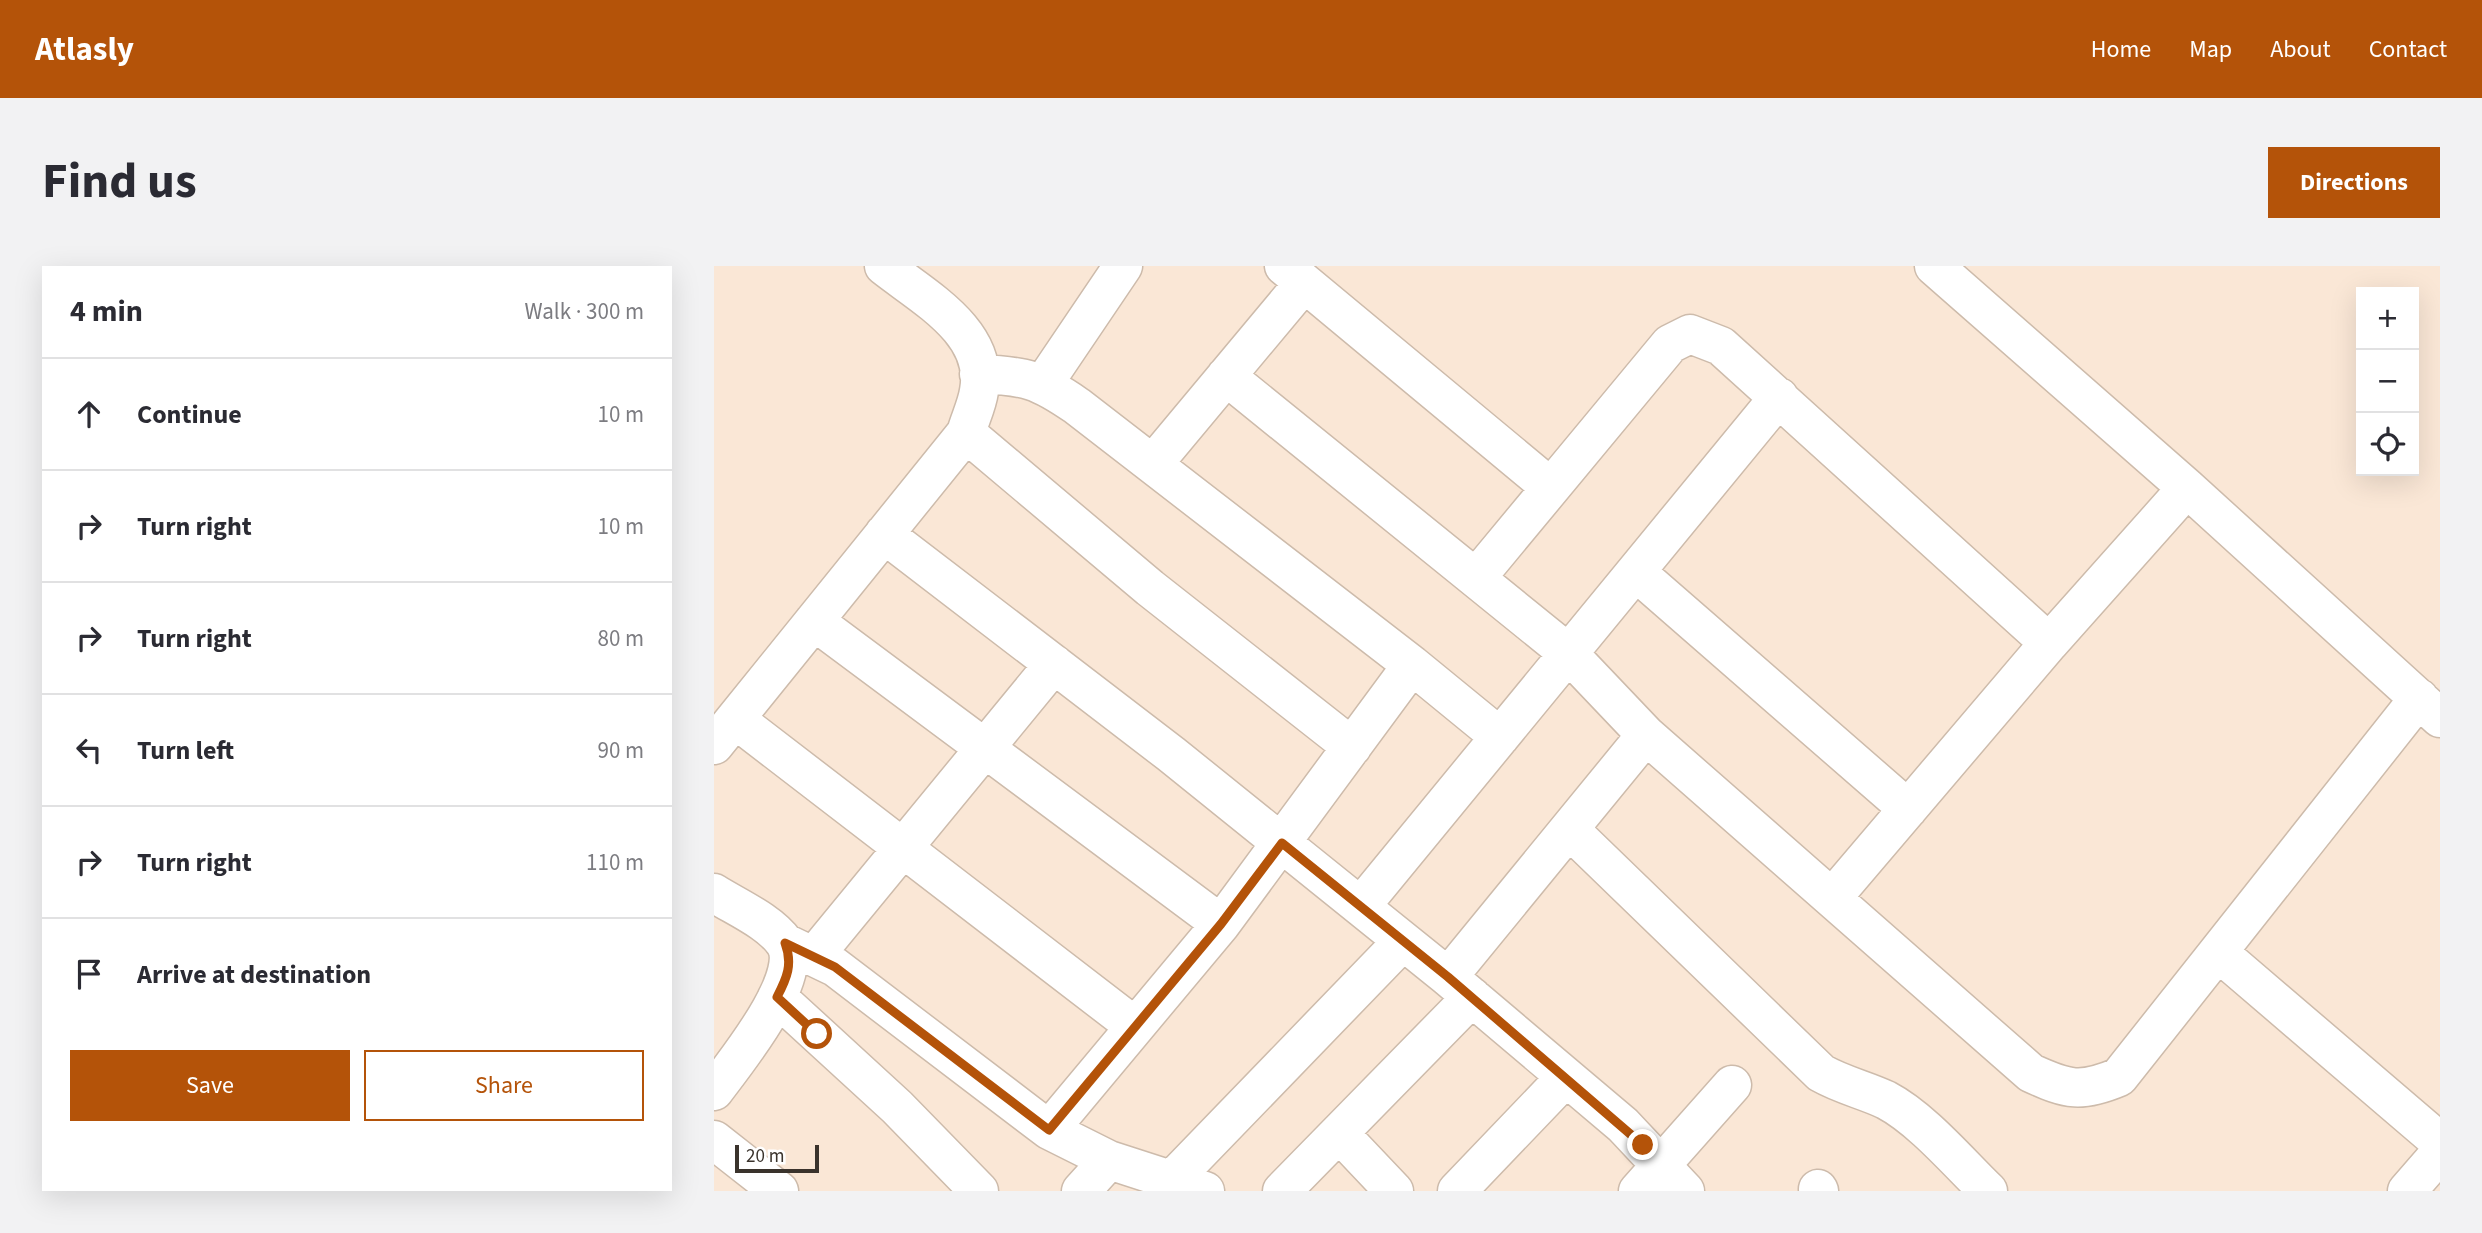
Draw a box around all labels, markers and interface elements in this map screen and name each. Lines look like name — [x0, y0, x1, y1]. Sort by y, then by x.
text: Atlasly — [35, 26, 134, 73]
text: Home — [2091, 32, 2151, 67]
text: Map — [2189, 32, 2232, 67]
text: About — [2270, 32, 2331, 67]
text: Contact — [2369, 32, 2447, 67]
text: Find us — [42, 147, 197, 217]
button: Directions — [2268, 147, 2440, 218]
map controls — [2356, 287, 2419, 476]
button: + — [2356, 287, 2419, 350]
text: 4 min — [70, 290, 143, 333]
text: Walk · 300 m — [525, 295, 644, 328]
button: − — [2356, 350, 2419, 413]
icon: ahead — [70, 395, 108, 433]
text: Continue — [137, 396, 242, 433]
text: 10 m — [597, 398, 644, 431]
button: locate — [2356, 413, 2419, 476]
icon: right — [70, 507, 108, 545]
text: Turn right — [137, 508, 252, 545]
text: 10 m — [597, 510, 644, 543]
icon: right — [70, 619, 108, 657]
text: Turn right — [137, 620, 252, 657]
text: 80 m — [597, 622, 644, 655]
icon: left — [70, 731, 108, 769]
text: Turn left — [137, 732, 234, 769]
text: 90 m — [597, 734, 644, 767]
icon: right — [70, 843, 108, 881]
text: Turn right — [137, 844, 252, 881]
text: 110 m — [586, 846, 644, 879]
icon: arrive — [70, 955, 108, 993]
text: Arrive at destination — [137, 956, 371, 993]
route start — [801, 1018, 832, 1049]
button: Save — [70, 1050, 350, 1121]
button: Share — [364, 1050, 644, 1121]
route end — [1627, 1129, 1658, 1160]
scale bar — [735, 1142, 819, 1174]
text: 20 m — [746, 1143, 784, 1170]

